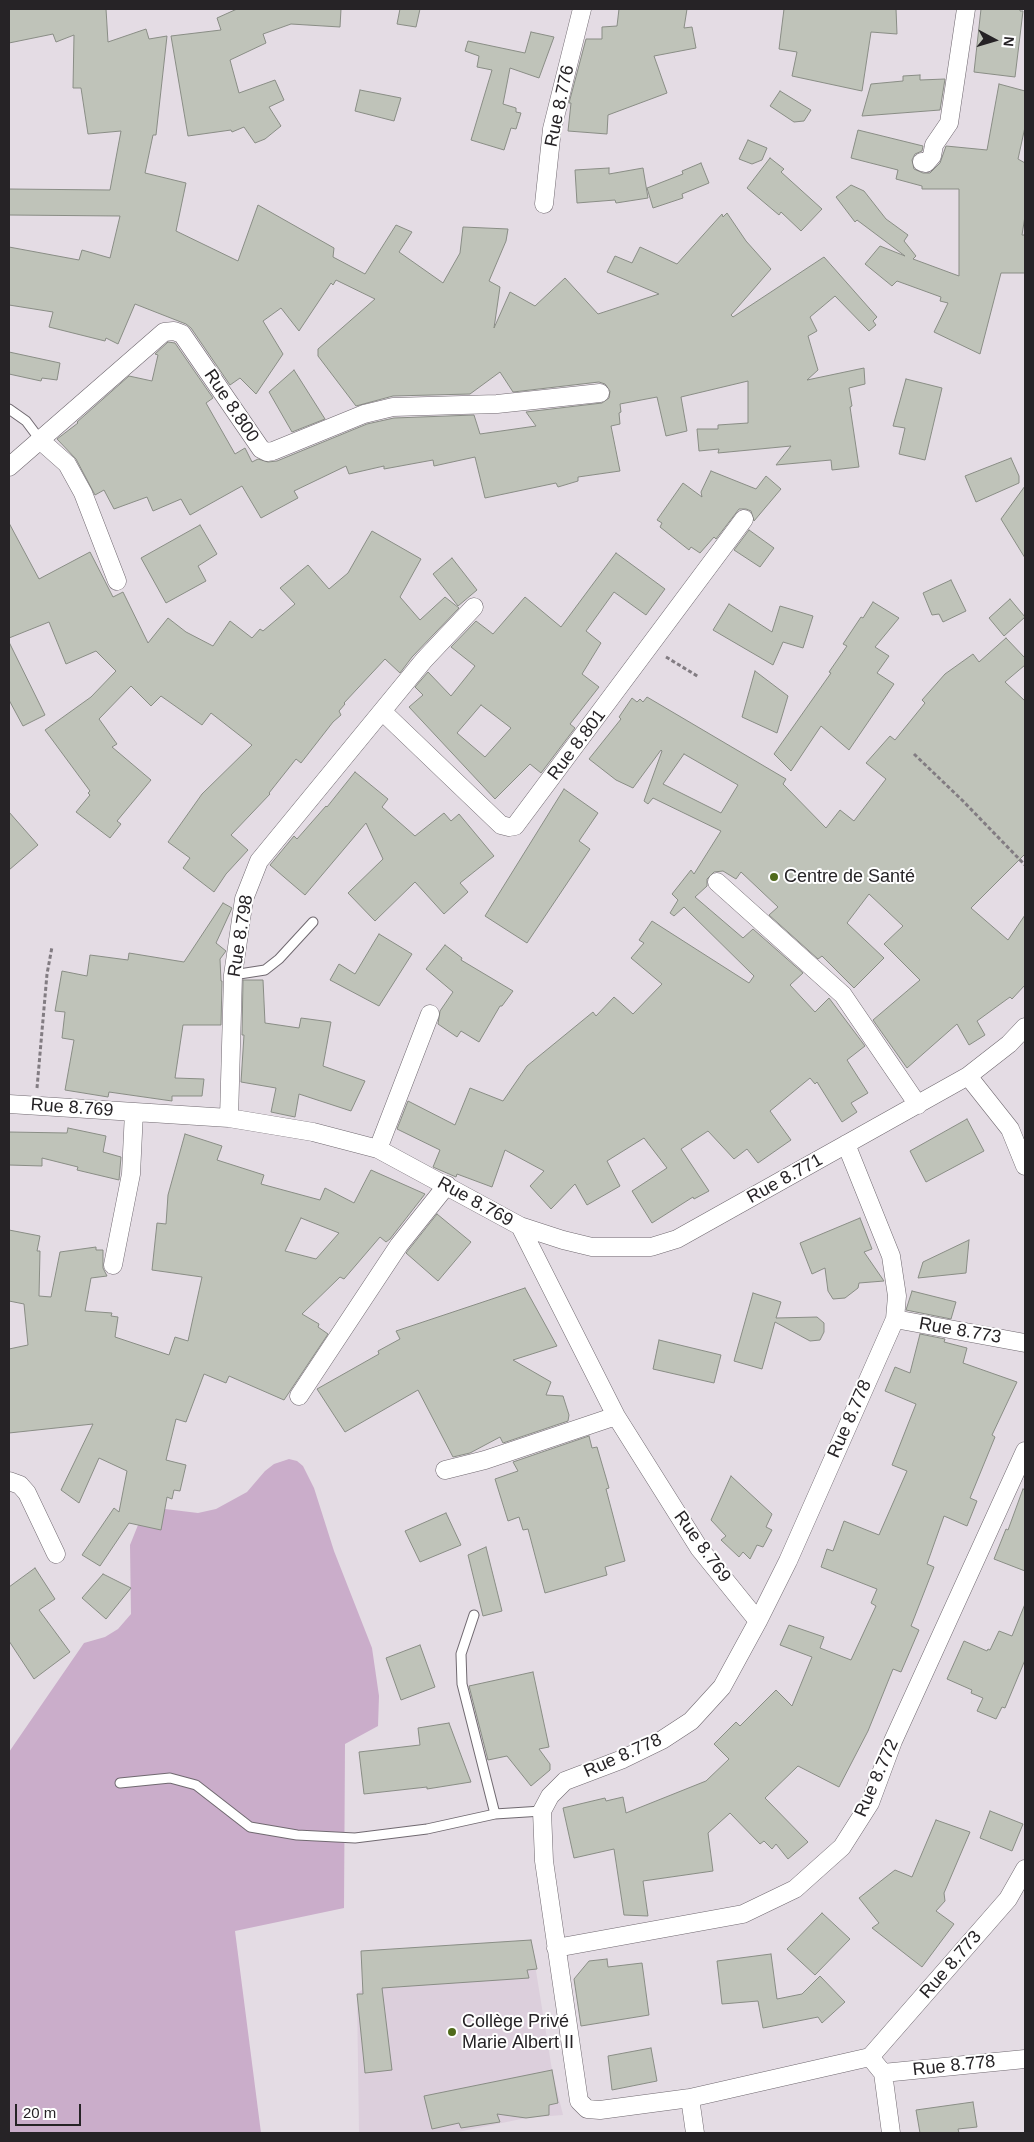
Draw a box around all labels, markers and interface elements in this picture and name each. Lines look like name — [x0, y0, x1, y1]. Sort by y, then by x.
north arrow — [969, 15, 1019, 65]
text: N — [1000, 36, 1017, 47]
street label: Rue 8.776 — [541, 63, 579, 149]
street label: Rue 8.800 — [199, 366, 263, 446]
street label: Rue 8.801 — [543, 705, 611, 785]
place label: Centre de Santé — [784, 866, 915, 888]
marker: Centre de Santé — [768, 871, 780, 883]
street label: Rue 8.798 — [224, 893, 258, 979]
street label: Rue 8.769 — [30, 1094, 114, 1122]
street label: Rue 8.771 — [743, 1149, 827, 1209]
street label: Rue 8.769 — [433, 1172, 517, 1232]
street label: Rue 8.773 — [917, 1313, 1003, 1349]
street label: Rue 8.778 — [823, 1377, 877, 1461]
street label: Rue 8.769 — [669, 1507, 735, 1587]
street label: Rue 8.778 — [581, 1729, 665, 1783]
street label: Rue 8.772 — [850, 1736, 904, 1820]
street label: Rue 8.773 — [916, 1927, 986, 2003]
place label: Collège Privé Marie Albert II — [462, 2011, 574, 2054]
marker: Collège Privé Marie Albert II — [446, 2026, 458, 2038]
street label: Rue 8.778 — [912, 2051, 996, 2081]
scale bar — [18, 2094, 84, 2126]
text: 20 m — [23, 2104, 56, 2121]

